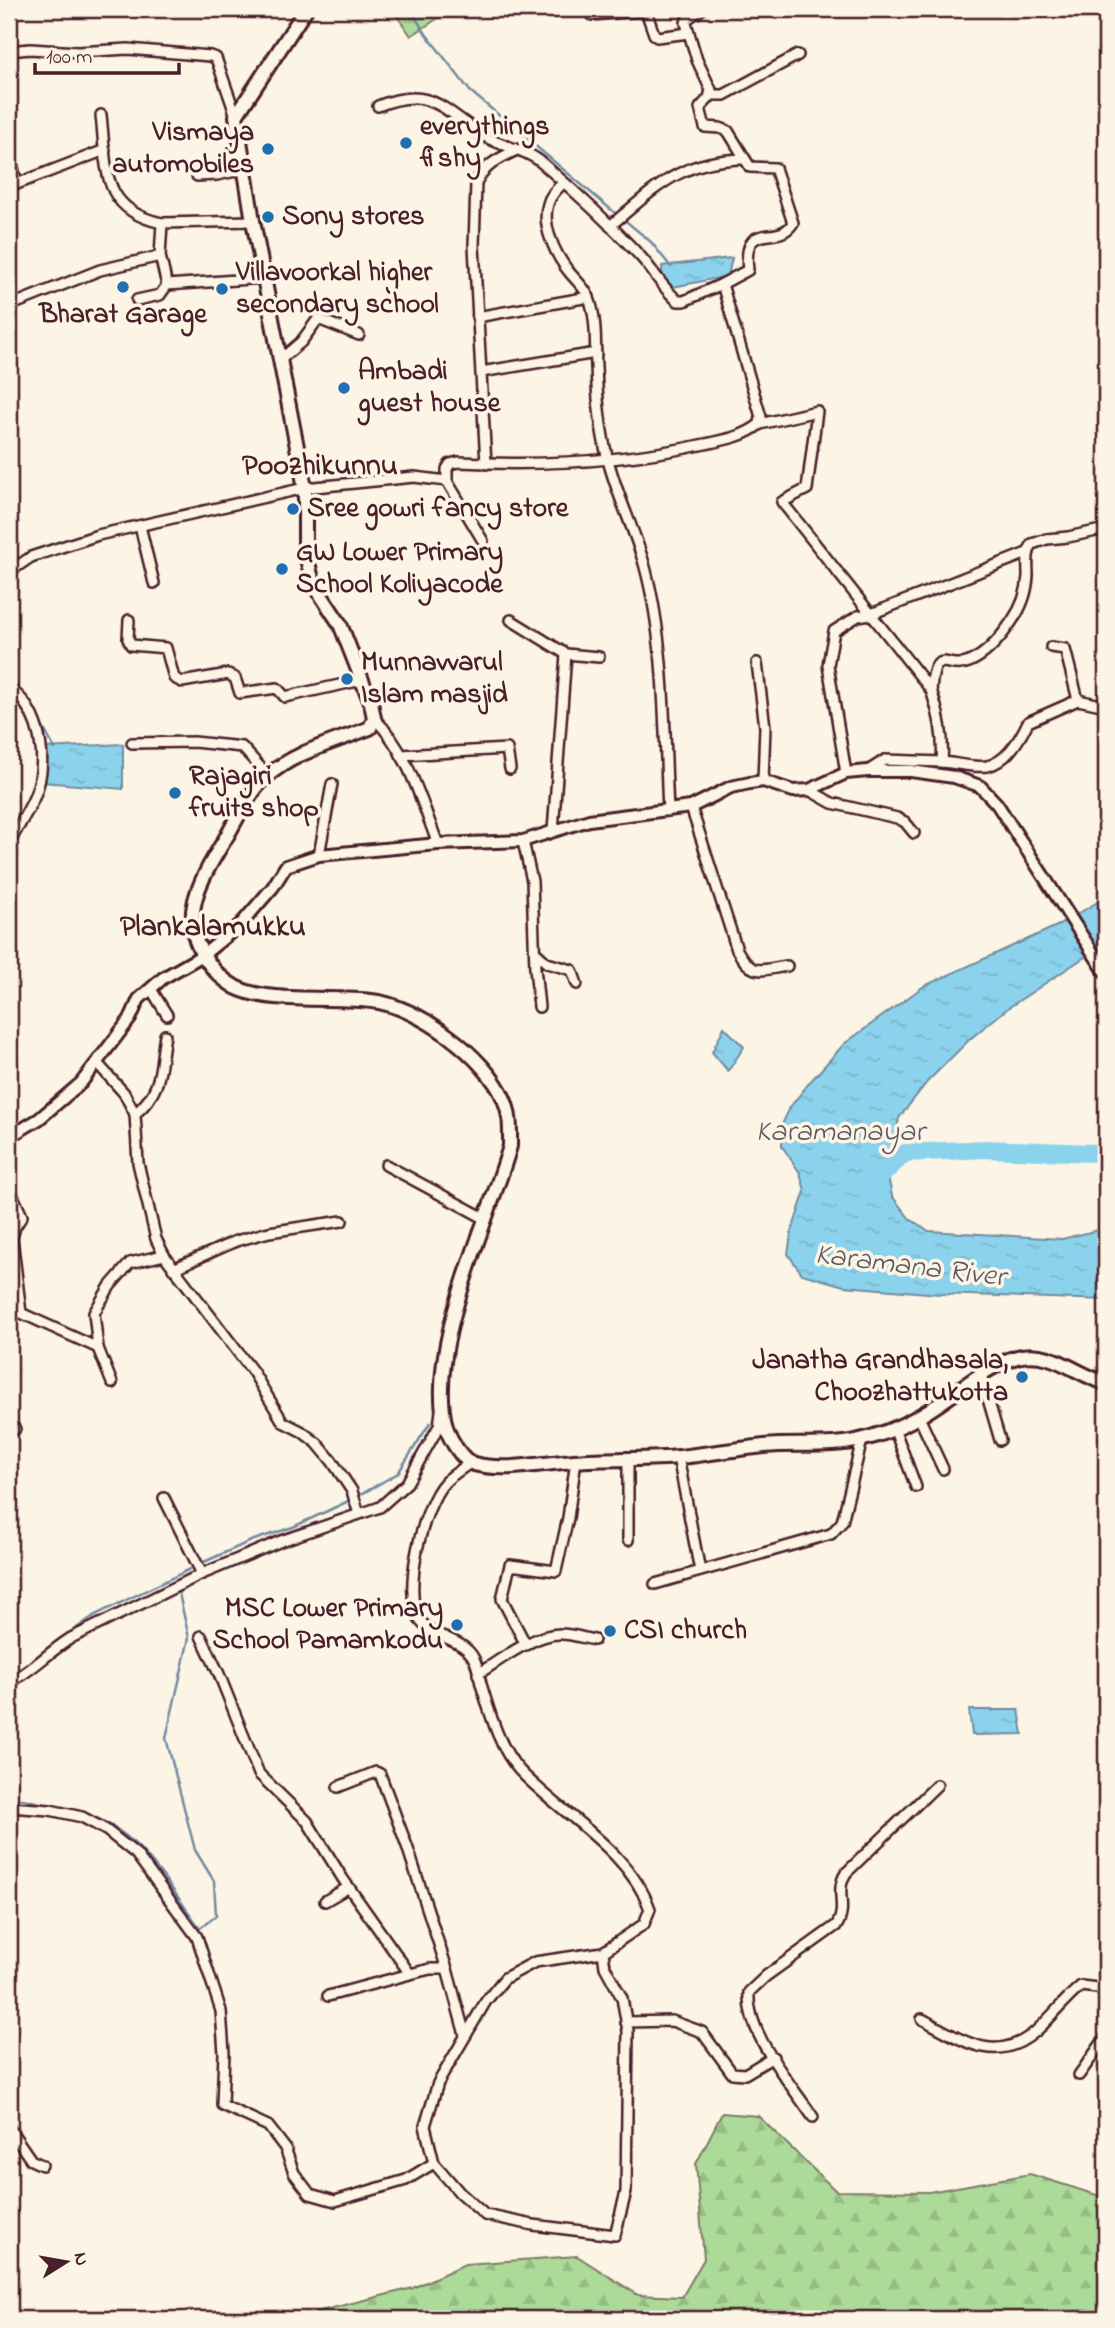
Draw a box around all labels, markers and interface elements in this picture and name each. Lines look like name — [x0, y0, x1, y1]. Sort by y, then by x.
scale bar — [35, 32, 178, 76]
text: 100 m — [46, 43, 92, 73]
place label: everythings fishy — [419, 107, 549, 180]
place label: Vismaya automobiles — [112, 113, 254, 186]
marker: everythings fishy — [398, 135, 414, 151]
marker: Vismaya automobiles — [260, 141, 276, 157]
place label: Sony stores — [282, 197, 425, 238]
marker: Sony stores — [260, 209, 276, 225]
place label: Villavoorkal higher secondary school — [235, 253, 439, 326]
marker: Bharat Garage — [115, 279, 131, 295]
marker: Villavoorkal higher secondary school — [214, 281, 230, 297]
place label: Bharat Garage — [37, 295, 208, 337]
place label: Ambadi guest house — [357, 352, 502, 426]
marker: Ambadi guest house — [336, 380, 352, 396]
district label: Poozhikunnu — [242, 445, 398, 489]
place label: Sree gowri fancy store — [307, 489, 570, 531]
marker: Sree gowri fancy store — [285, 501, 301, 517]
place label: GW Lower Primary School Koliyacode — [296, 533, 504, 606]
marker: GW Lower Primary School Koliyacode — [274, 561, 290, 577]
place label: Munnavvarul Islam masjid — [361, 643, 508, 716]
marker: Munnavvarul Islam masjid — [339, 671, 355, 687]
place label: Rajagiri fruits shop — [188, 757, 319, 830]
marker: Rajagiri fruits shop — [167, 785, 183, 801]
district label: Plankalamukku — [120, 906, 306, 950]
water label: Karamanayar — [756, 1111, 928, 1155]
water label: Karamana River — [812, 1233, 1011, 1301]
place label: Janatha Grandhasala, Choozhattukotta — [752, 1341, 1008, 1414]
marker: Janatha Grandhasala, Choozhattukotta — [1014, 1369, 1030, 1385]
place label: MSC Lower Primary School Pamamkodu — [213, 1589, 443, 1662]
place label: CSI church — [624, 1611, 747, 1652]
marker: MSC Lower Primary School Pamamkodu — [449, 1617, 465, 1633]
marker: CSI church — [602, 1623, 618, 1639]
north arrow — [32, 2226, 102, 2296]
text: N — [66, 2250, 95, 2268]

